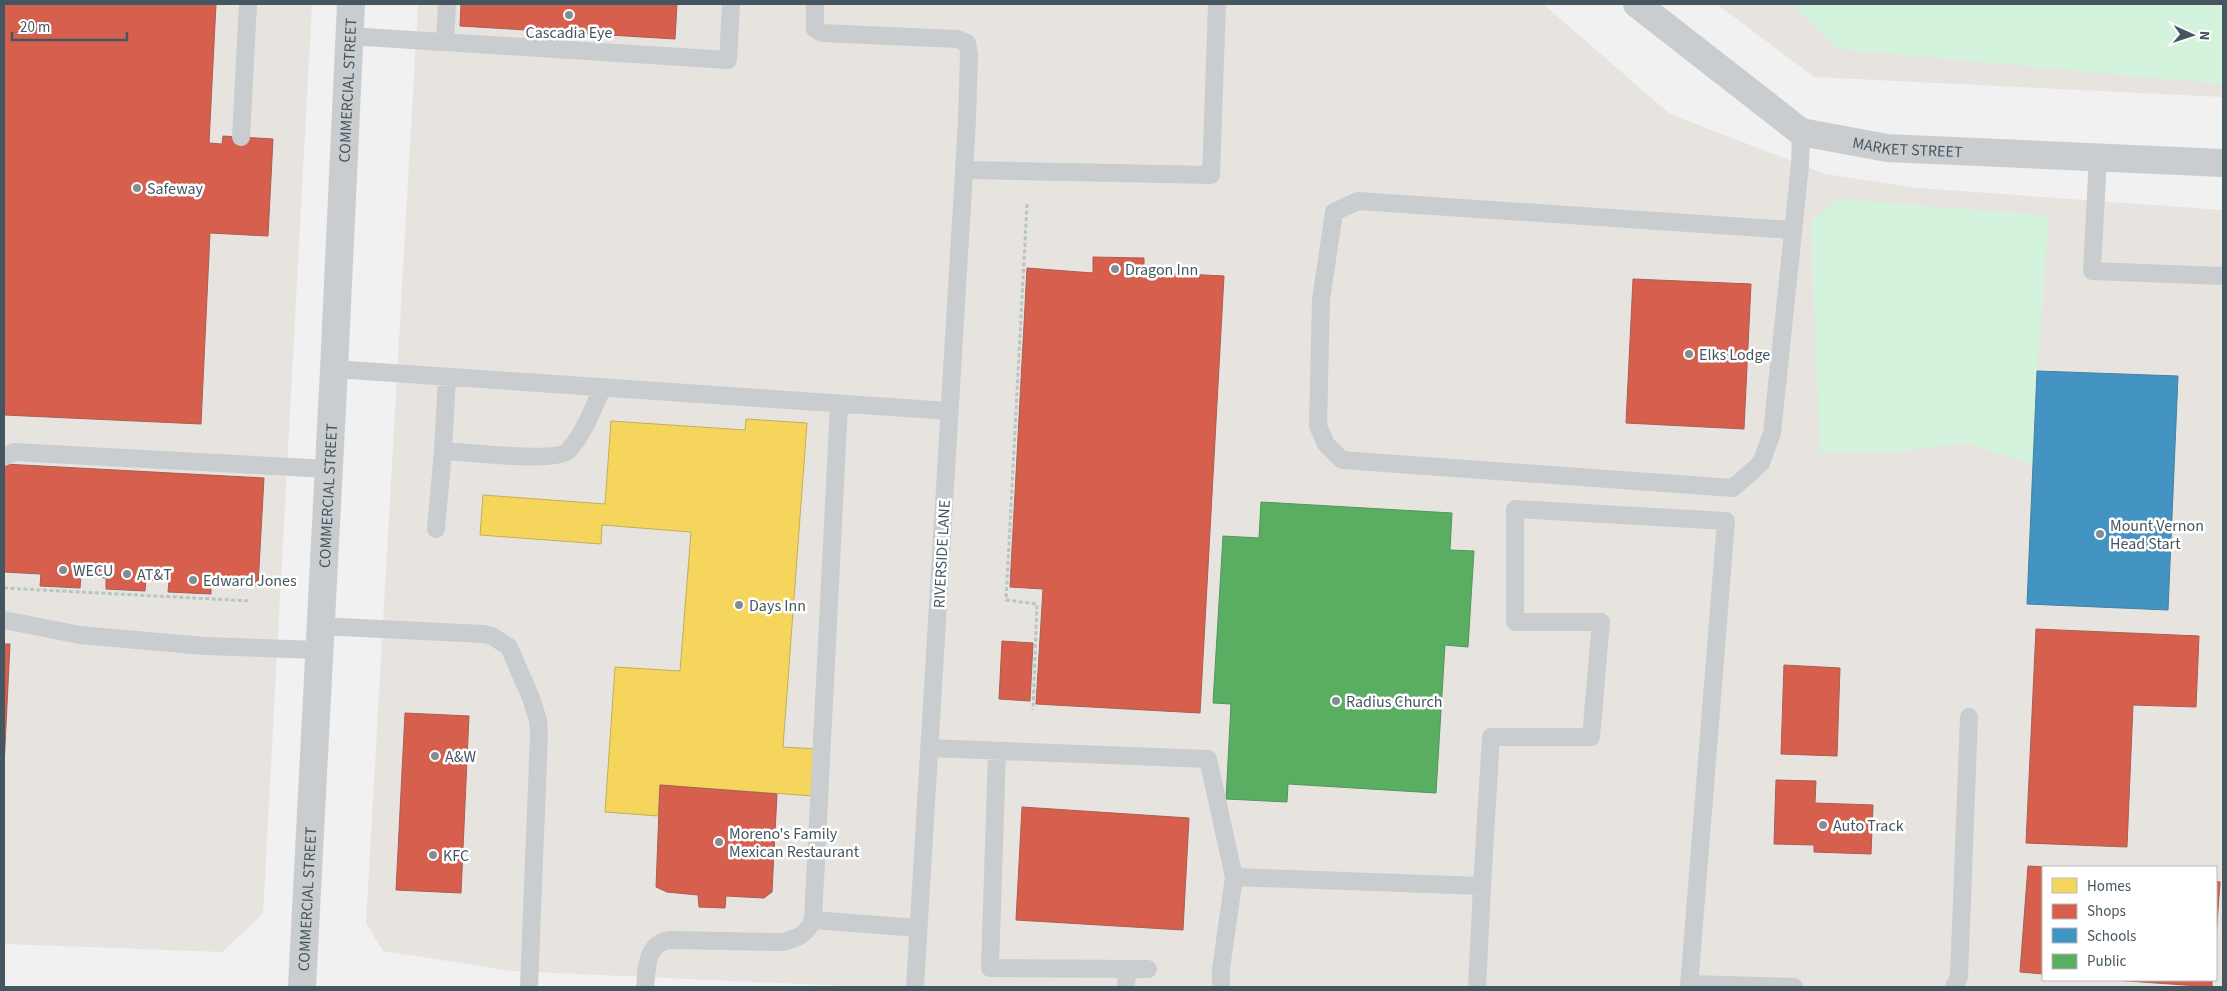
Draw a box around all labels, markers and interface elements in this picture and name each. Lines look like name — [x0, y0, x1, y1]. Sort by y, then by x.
marker: Cascadia Eye — [563, 9, 575, 21]
scale bar — [12, 10, 128, 42]
north arrow — [2167, 10, 2217, 60]
text: 20 m — [20, 17, 50, 38]
street label: COMMERCIAL STREET — [334, 17, 362, 163]
place label: Cascadia Eye — [526, 22, 612, 44]
text: N — [2194, 30, 2214, 41]
street label: MARKET STREET — [1851, 132, 1963, 163]
place label: Safeway — [147, 178, 204, 200]
marker: Safeway — [131, 182, 143, 194]
place label: Dragon Inn — [1125, 259, 1198, 281]
marker: Dragon Inn — [1109, 263, 1121, 275]
place label: Elks Lodge — [1699, 344, 1770, 366]
marker: Elks Lodge — [1683, 348, 1695, 360]
street label: COMMERCIAL STREET — [314, 423, 343, 568]
street label: RIVERSIDE LANE — [928, 499, 956, 609]
place label: Mount Vernon Head Start — [2110, 515, 2204, 555]
marker: Mount Vernon Head Start — [2094, 528, 2106, 540]
place label: WECU — [73, 560, 113, 582]
marker: WECU — [57, 564, 69, 576]
place label: AT&T — [137, 564, 172, 586]
marker: AT&T — [121, 568, 133, 580]
place label: Edward Jones — [203, 570, 297, 592]
marker: Edward Jones — [187, 574, 199, 586]
place label: Days Inn — [749, 595, 806, 617]
marker: Days Inn — [733, 599, 745, 611]
place label: Radius Church — [1346, 691, 1442, 713]
marker: Radius Church — [1330, 695, 1342, 707]
place label: A&W — [445, 746, 476, 768]
marker: A&W — [429, 750, 441, 762]
place label: Auto Track — [1833, 815, 1904, 837]
marker: Auto Track — [1817, 819, 1829, 831]
place label: Moreno's Family Mexican Restaurant — [729, 823, 860, 863]
street label: COMMERCIAL STREET — [293, 826, 322, 972]
marker: Moreno's Family Mexican Restaurant — [713, 836, 725, 848]
place label: KFC — [443, 845, 469, 867]
marker: KFC — [427, 849, 439, 861]
legend — [2042, 866, 2217, 981]
text: Homes — [2087, 876, 2131, 897]
text: Shops — [2087, 901, 2126, 922]
text: Schools — [2087, 926, 2136, 947]
text: Public — [2087, 951, 2126, 972]

